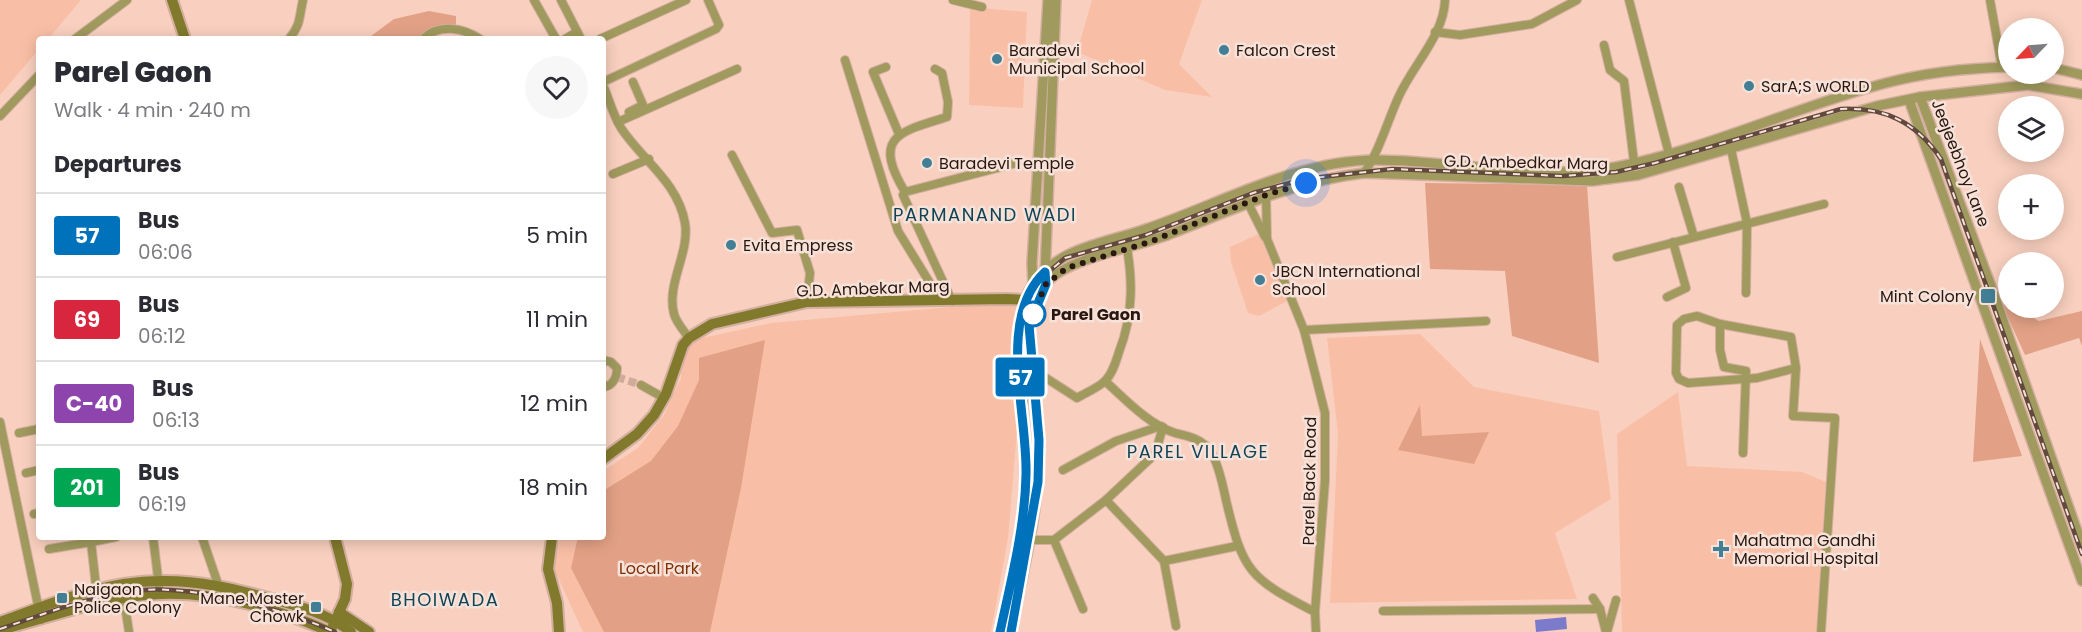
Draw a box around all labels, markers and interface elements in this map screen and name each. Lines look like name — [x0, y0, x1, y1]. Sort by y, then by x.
north arrow — [1998, 18, 2064, 84]
map controls — [1998, 18, 2064, 318]
place label: Baradevi Municipal School — [1009, 39, 1144, 80]
place label: Falcon Crest — [1236, 39, 1336, 62]
marker: Falcon Crest — [1217, 43, 1231, 57]
marker: Baradevi Municipal School — [990, 52, 1004, 66]
text: Parel Gaon — [54, 53, 212, 92]
button: heart — [525, 56, 588, 119]
place label: SarA;S wORLD — [1761, 75, 1870, 98]
marker: SarA;S wORLD — [1742, 79, 1756, 93]
text: Walk · 4 min · 240 m — [54, 96, 251, 124]
street label: Jeejeebhoy Lane — [1926, 96, 1995, 230]
button: layers — [1998, 96, 2064, 162]
text: Departures — [54, 149, 182, 180]
street label: G.D. Ambedkar Marg — [1444, 150, 1608, 175]
place label: Baradevi Temple — [939, 152, 1074, 175]
marker: Baradevi Temple — [920, 156, 934, 170]
your location — [1291, 168, 1321, 198]
button: + — [1998, 174, 2064, 240]
district label: PARMANAND WADI — [893, 202, 1077, 227]
text: Bus — [138, 205, 180, 236]
text: 5 min — [526, 220, 588, 251]
text: 57 — [75, 221, 99, 250]
place label: Evita Empress — [743, 234, 853, 257]
text: 06:06 — [138, 238, 193, 266]
marker: Evita Empress — [724, 238, 738, 252]
button: − — [1998, 252, 2064, 318]
place label: JBCN International School — [1272, 260, 1420, 301]
marker: JBCN International School — [1253, 273, 1267, 287]
street label: G.D. Ambekar Marg — [796, 274, 950, 303]
place label: Mint Colony — [1880, 285, 1974, 308]
marker: Mint Colony — [1979, 287, 1997, 305]
text: Bus — [138, 289, 180, 320]
marker: Parel Gaon — [1020, 301, 1046, 327]
place label: Parel Gaon — [1051, 303, 1141, 326]
text: 11 min — [526, 304, 588, 335]
text: 69 — [74, 305, 100, 334]
text: 06:12 — [138, 322, 185, 350]
line badge: 57 — [993, 358, 1047, 397]
text: 57 — [1008, 363, 1032, 392]
text: Bus — [152, 373, 194, 404]
text: 12 min — [520, 388, 588, 419]
text: C-40 — [66, 389, 122, 418]
text: 06:13 — [152, 406, 200, 434]
street label: Parel Back Road — [1297, 417, 1322, 546]
district label: PAREL VILLAGE — [1127, 439, 1269, 464]
text: Bus — [138, 457, 180, 488]
text: 18 min — [519, 472, 588, 503]
text: 201 — [70, 473, 104, 502]
text: 06:19 — [138, 490, 187, 518]
place label: Mahatma Gandhi Memorial Hospital — [1734, 529, 1878, 570]
marker: Mahatma Gandhi Memorial Hospital — [1712, 540, 1730, 558]
park label: Local Park — [619, 557, 700, 580]
place label: Naigaon Police Colony — [74, 578, 181, 619]
place label: Mane Master Chowk — [200, 587, 305, 628]
district label: BHOIWADA — [391, 587, 499, 612]
marker: Naigaon Police Colony — [55, 591, 69, 605]
marker: Mane Master Chowk — [309, 600, 323, 614]

